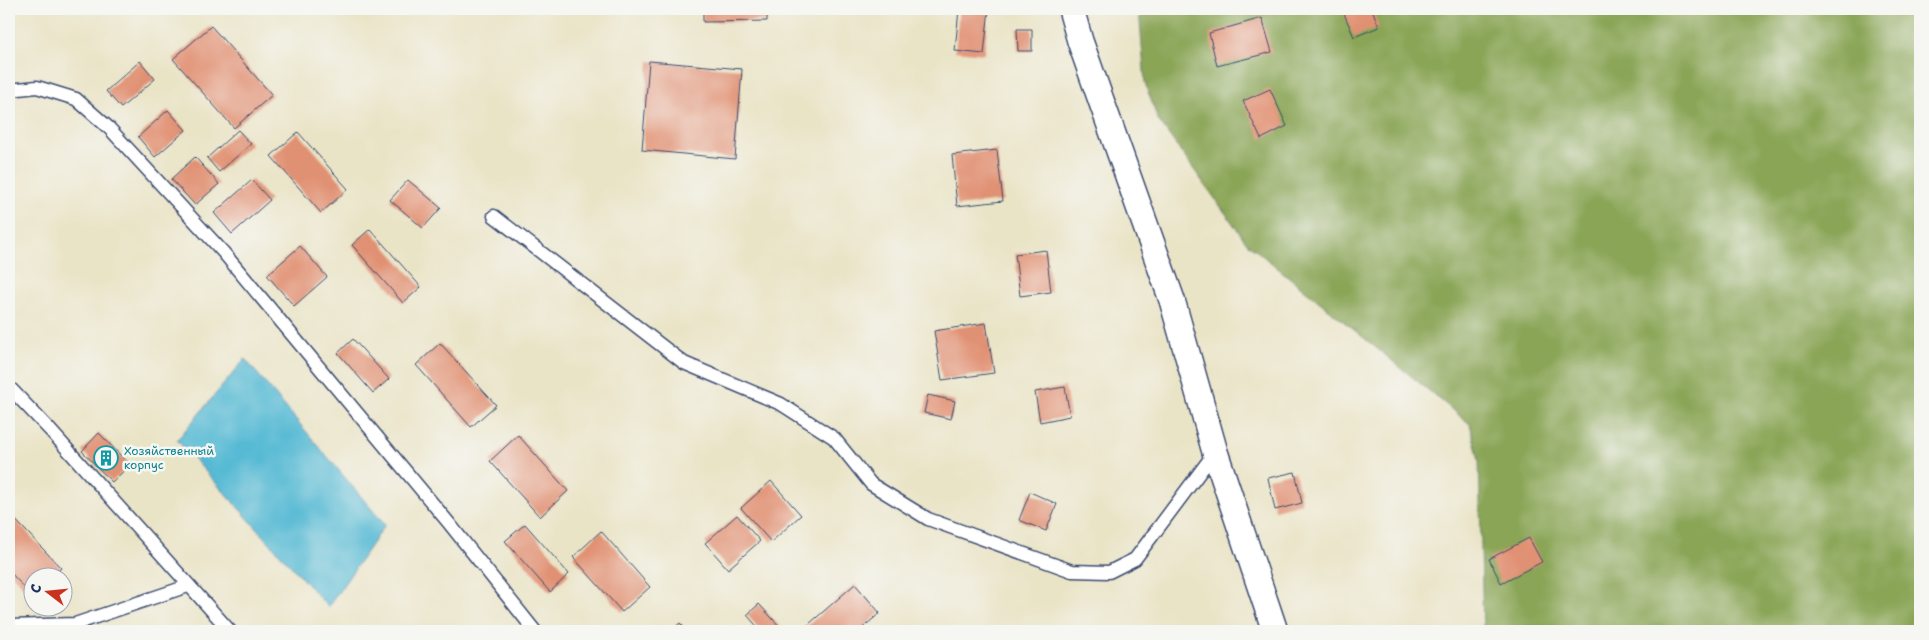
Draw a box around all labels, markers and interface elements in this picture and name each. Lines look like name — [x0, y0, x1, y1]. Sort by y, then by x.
place label: Хозяйственный корпус — [124, 443, 214, 473]
building icon: Хозяйственный корпус — [93, 445, 119, 471]
north arrow — [22, 568, 72, 618]
text: С — [26, 582, 45, 595]

